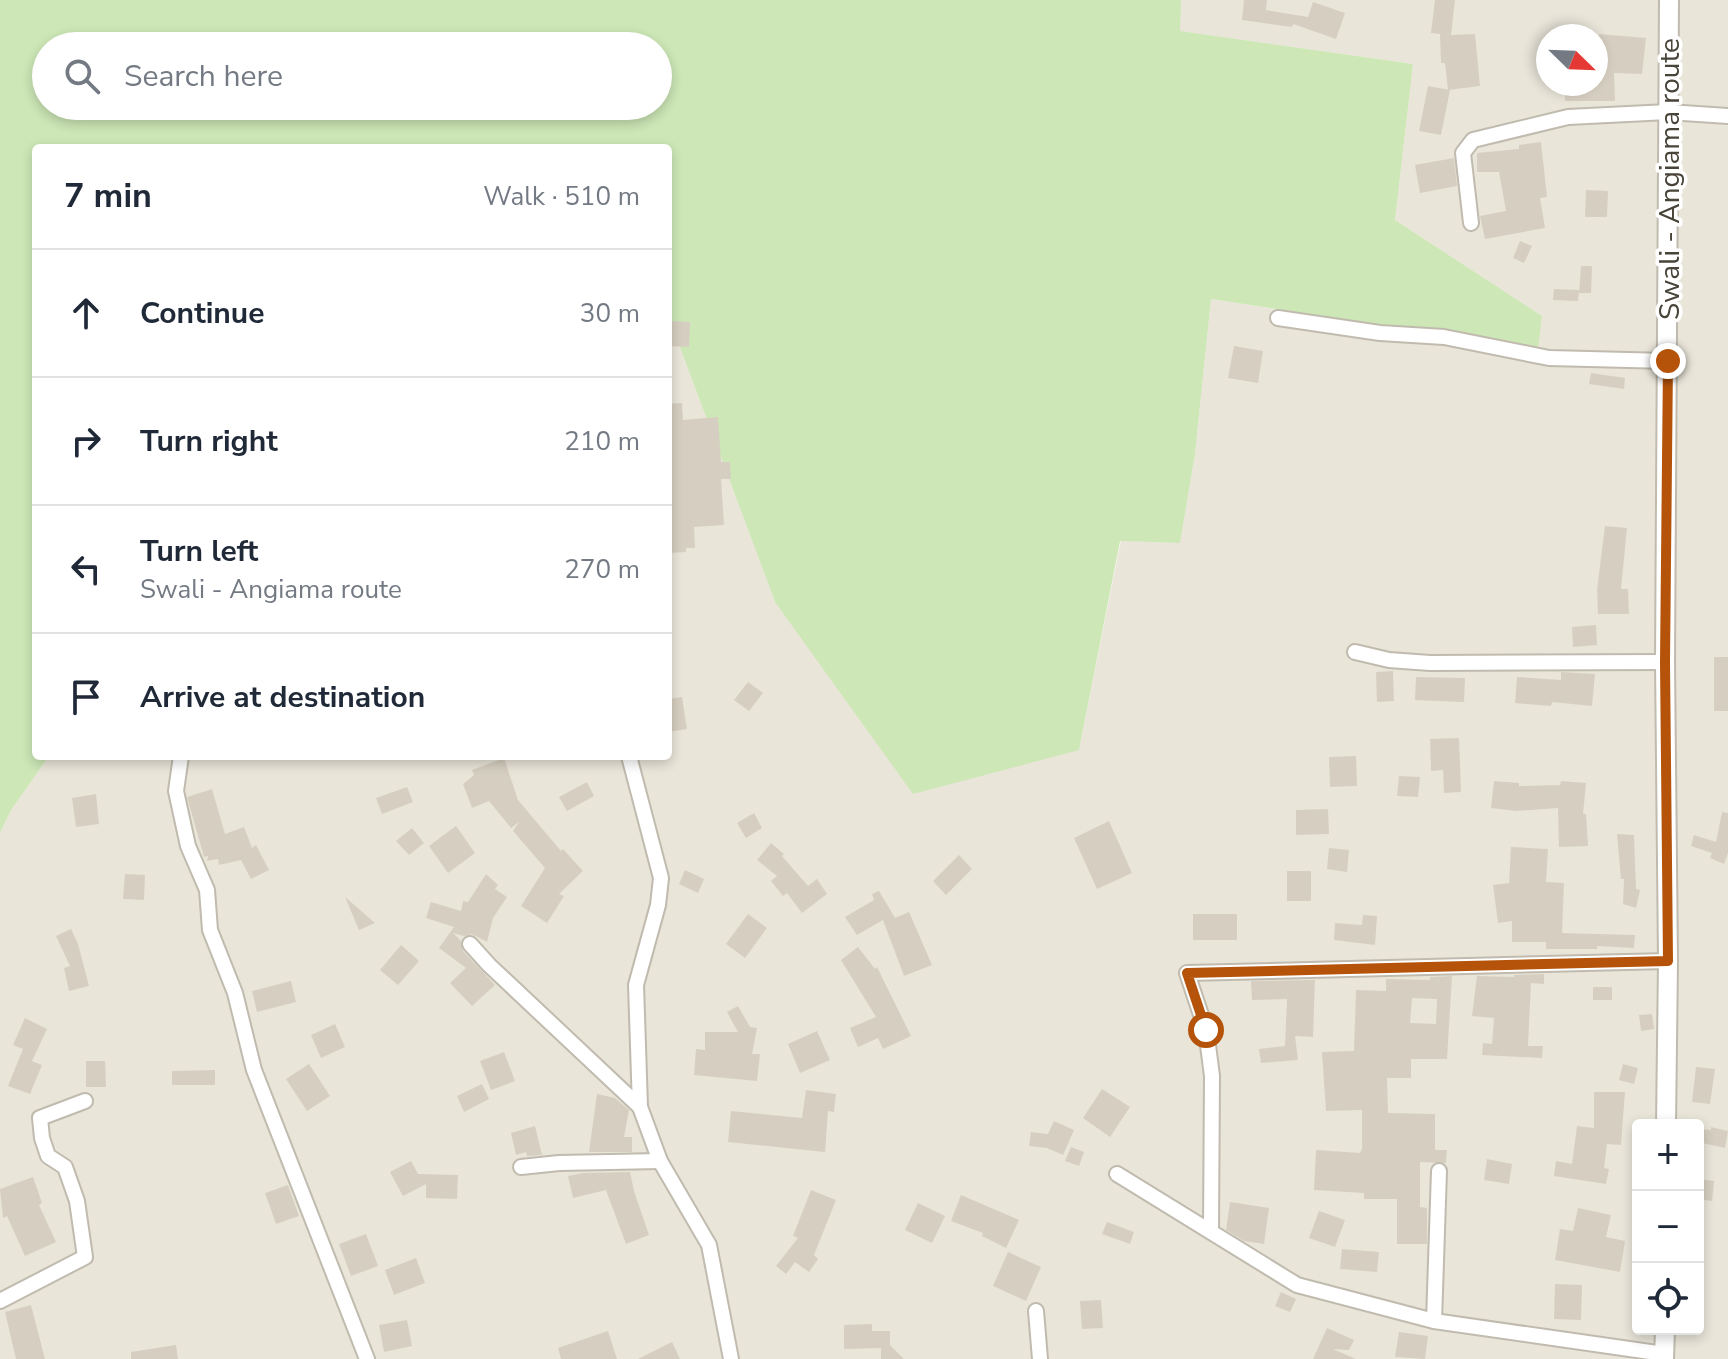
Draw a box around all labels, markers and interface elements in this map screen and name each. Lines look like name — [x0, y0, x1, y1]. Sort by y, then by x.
north arrow — [1536, 24, 1608, 96]
search box — [32, 32, 672, 120]
street label: Swali - Angiama route — [1651, 38, 1689, 320]
icon: search — [60, 54, 104, 98]
text: Search here — [124, 56, 283, 97]
text: 7 min — [64, 173, 152, 219]
text: Walk · 510 m — [483, 179, 640, 214]
icon: ahead — [64, 291, 108, 335]
text: Continue — [140, 293, 265, 334]
text: 30 m — [580, 296, 640, 331]
route end — [1650, 343, 1686, 379]
icon: right — [64, 419, 108, 463]
text: Turn right — [140, 421, 278, 462]
text: 210 m — [564, 424, 640, 459]
text: Turn left — [140, 531, 258, 572]
icon: left — [64, 547, 108, 591]
text: 270 m — [564, 552, 640, 587]
text: Swali - Angiama route — [140, 572, 402, 607]
icon: arrive — [64, 675, 108, 719]
text: Arrive at destination — [140, 677, 425, 718]
route start — [1188, 1012, 1224, 1048]
map controls — [1632, 1119, 1704, 1335]
button: + — [1632, 1119, 1704, 1191]
button: − — [1632, 1191, 1704, 1263]
button: locate — [1632, 1263, 1704, 1335]

